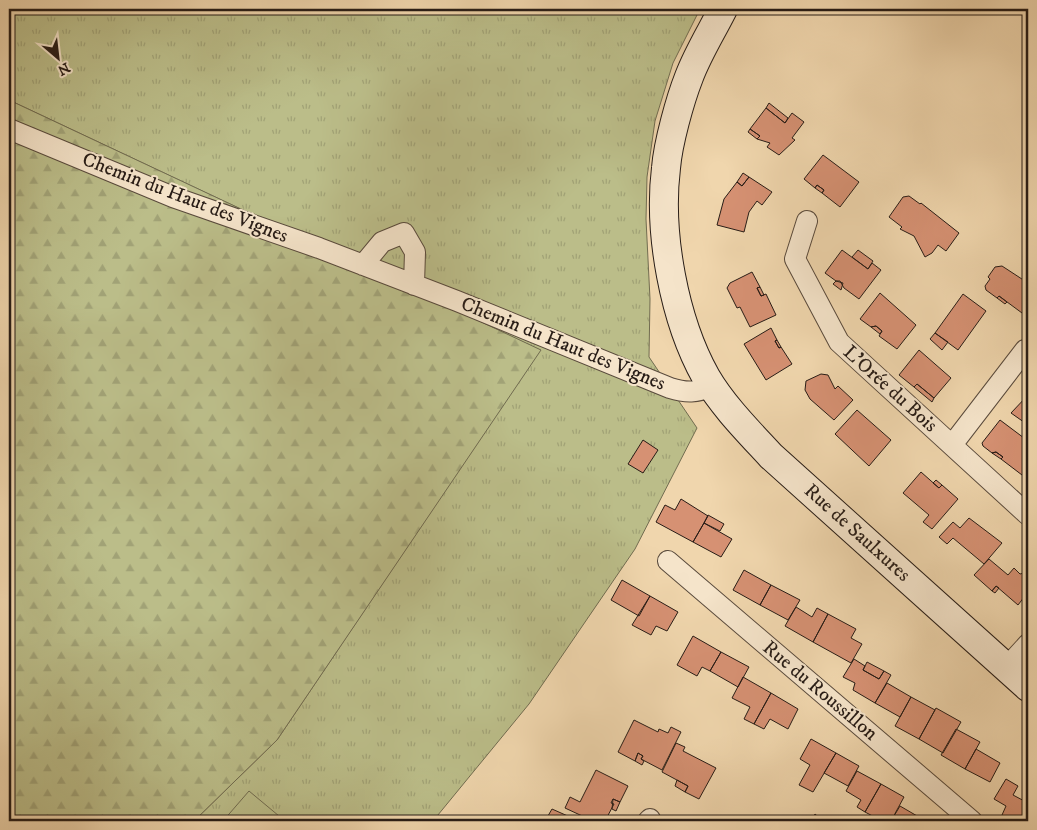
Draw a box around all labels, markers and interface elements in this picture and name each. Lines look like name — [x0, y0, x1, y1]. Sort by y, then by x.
north arrow — [32, 32, 82, 82]
text: N — [54, 58, 73, 79]
street label: Chemin du Haut des Vignes — [79, 147, 292, 249]
street label: Chemin du Haut des Vignes — [457, 291, 669, 397]
street label: L'Orée du Bois — [838, 340, 943, 438]
street label: Rue de Saulxures — [799, 479, 916, 588]
street label: Rue du Roussillon — [757, 636, 883, 747]

